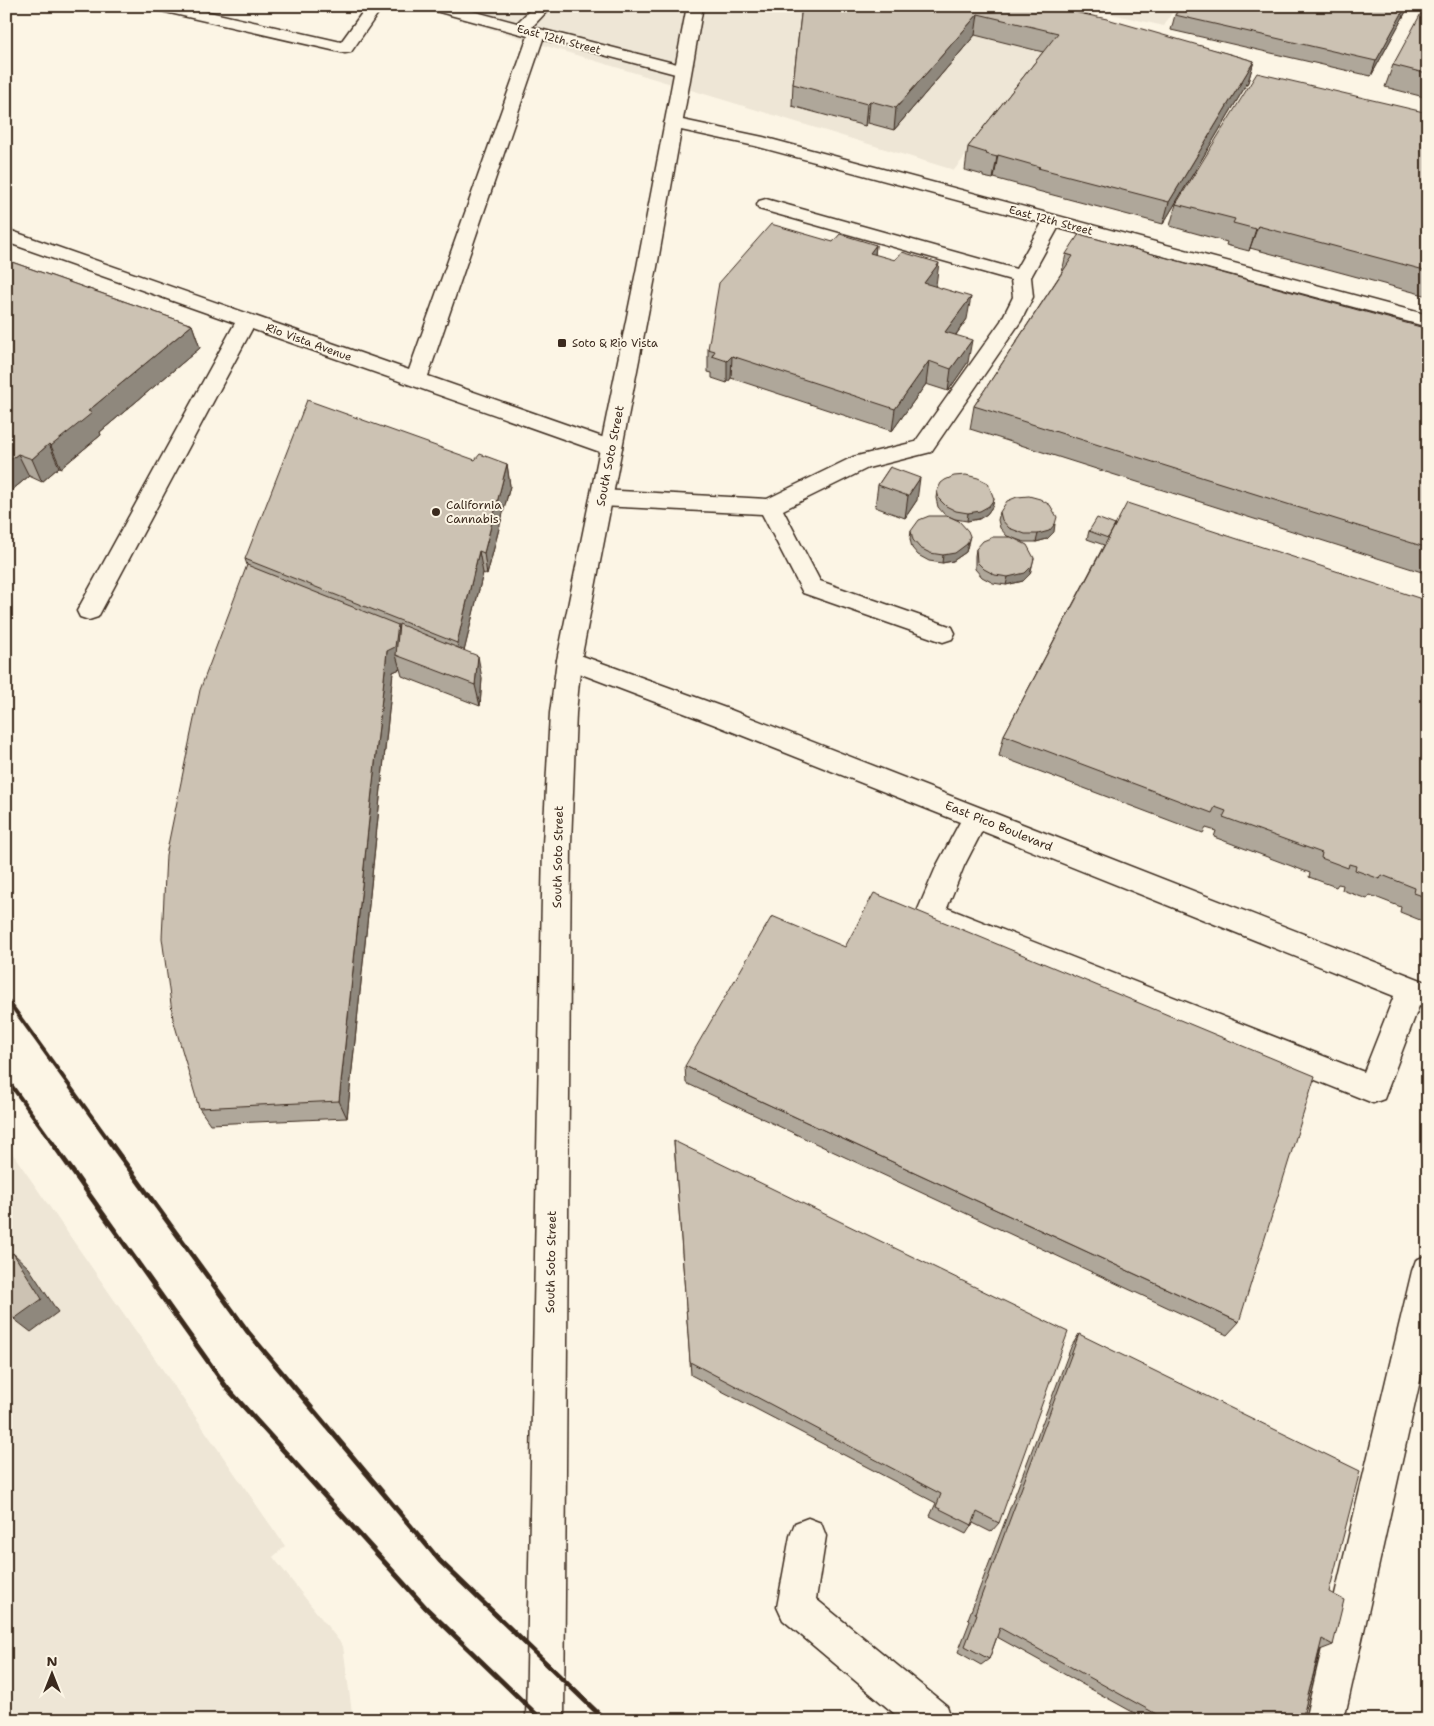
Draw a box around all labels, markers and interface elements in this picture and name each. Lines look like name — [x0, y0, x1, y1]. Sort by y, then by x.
street label: East 12th Street — [515, 21, 603, 58]
street label: East 12th Street — [1007, 202, 1095, 239]
street label: Rio Vista Avenue — [264, 320, 354, 365]
place label: Soto & Rio Vista — [572, 336, 658, 351]
marker: Soto & Rio Vista — [556, 337, 568, 349]
street label: South Soto Street — [592, 404, 628, 508]
place label: California Cannabis — [446, 497, 502, 527]
marker: California Cannabis — [430, 506, 442, 518]
street label: East Pico Boulevard — [943, 797, 1056, 855]
street label: South Soto Street — [549, 806, 567, 908]
street label: South Soto Street — [542, 1211, 560, 1313]
north arrow — [28, 1648, 78, 1698]
text: N — [46, 1652, 58, 1670]

